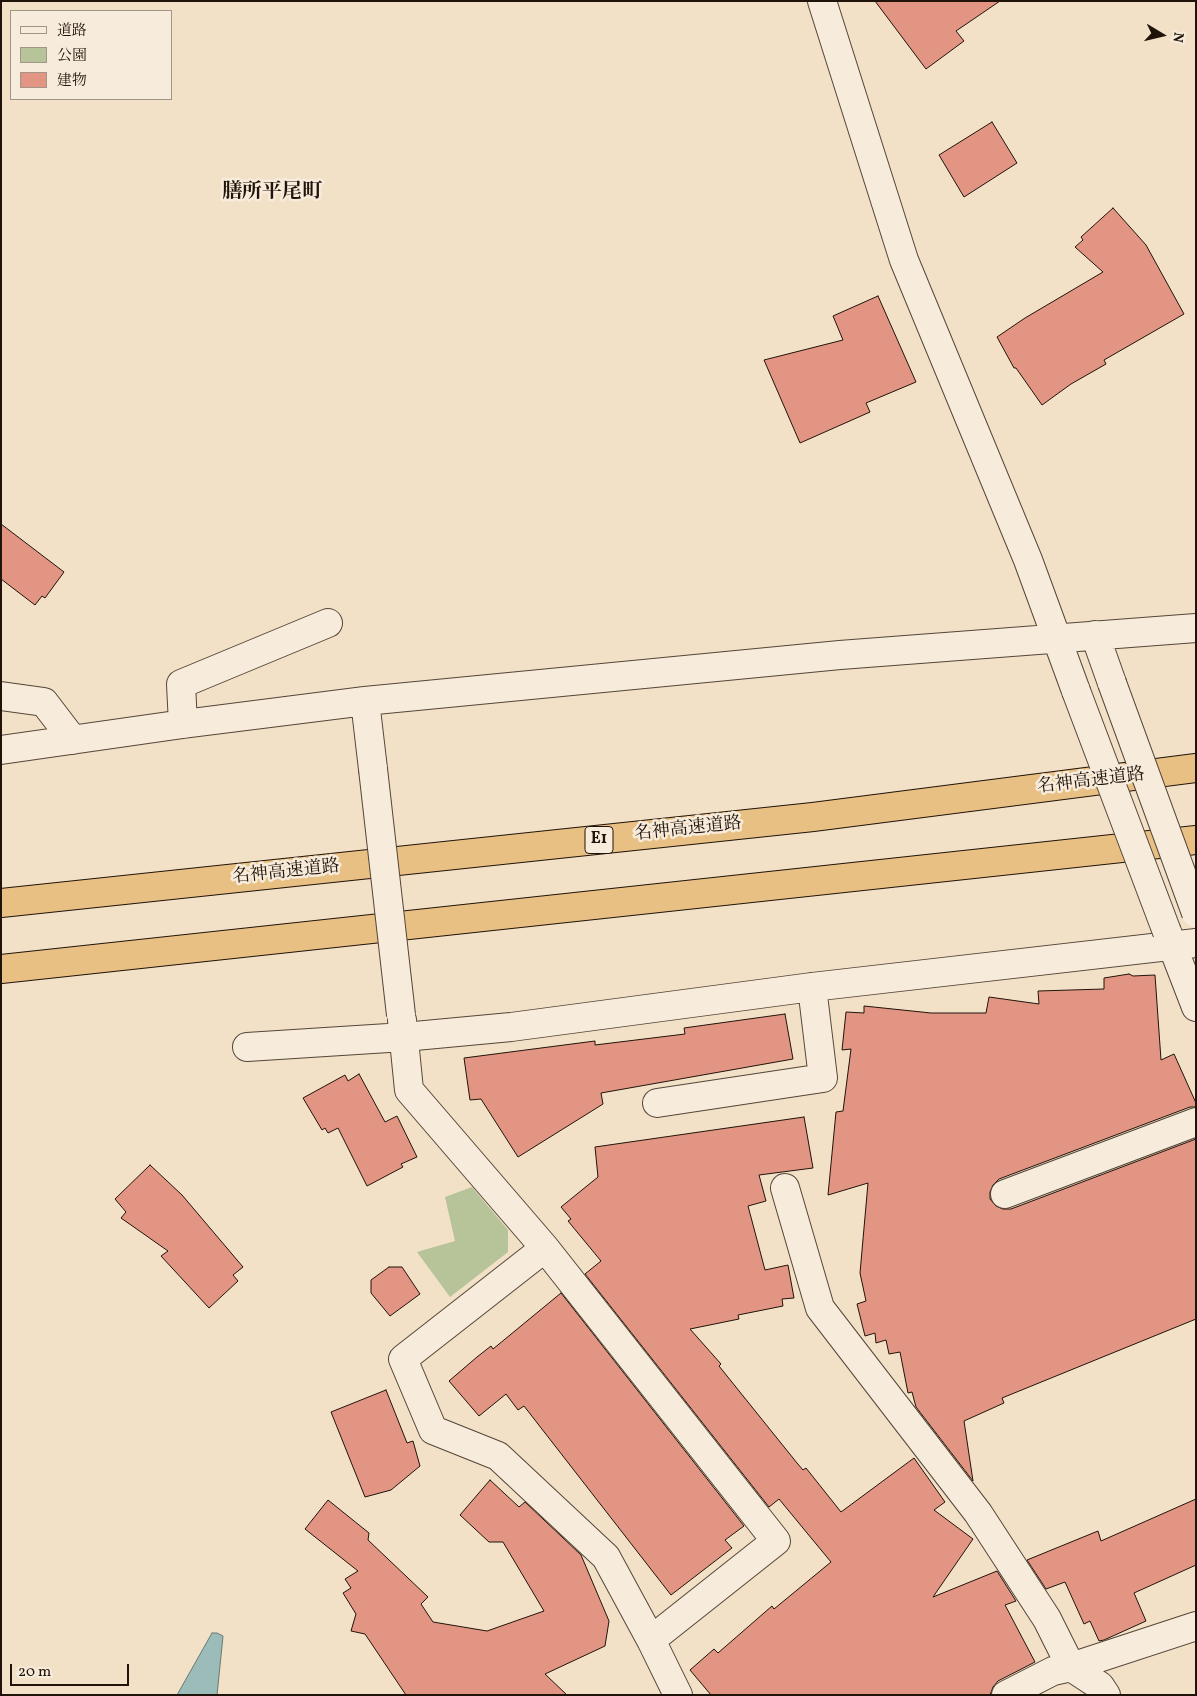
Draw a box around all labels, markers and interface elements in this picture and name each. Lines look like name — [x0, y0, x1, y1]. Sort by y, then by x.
legend — [10, 10, 172, 100]
north arrow — [1137, 10, 1187, 60]
text: 道路 — [57, 21, 87, 42]
text: N — [1167, 31, 1187, 44]
text: 公園 — [57, 46, 87, 67]
text: 建物 — [57, 71, 87, 92]
district label: 膳所平尾町 — [222, 181, 322, 205]
street label: 名神高速道路 — [1036, 765, 1146, 799]
street label: 名神高速道路 — [633, 814, 743, 846]
road number: E1 — [585, 826, 613, 854]
street label: 名神高速道路 — [231, 857, 341, 889]
scale bar — [12, 1654, 131, 1686]
text: 20 m — [18, 1662, 51, 1683]

